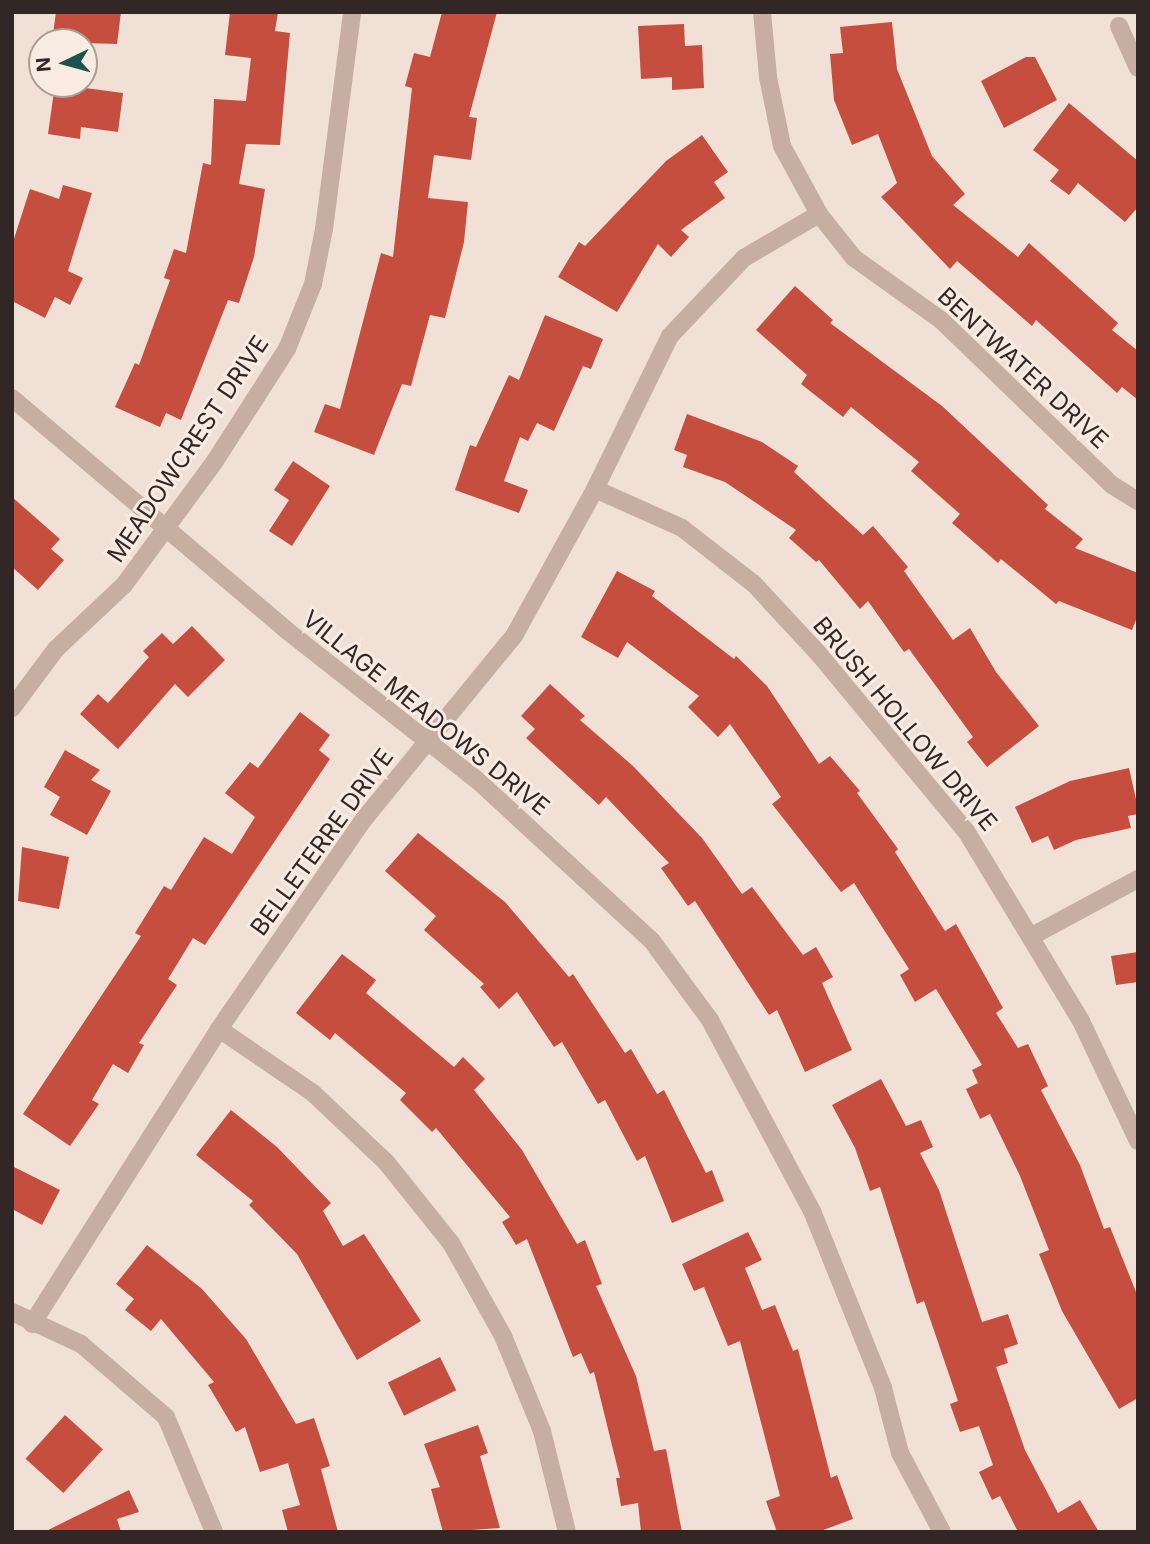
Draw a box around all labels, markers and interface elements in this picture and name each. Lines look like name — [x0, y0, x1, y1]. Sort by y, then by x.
north arrow — [28, 28, 98, 98]
text: N — [31, 56, 56, 73]
street label: BENTWATER DRIVE — [932, 281, 1114, 455]
street label: MEADOWCREST DRIVE — [101, 330, 275, 568]
street label: VILLAGE MEADOWS DRIVE — [297, 604, 555, 822]
street label: BRUSH HOLLOW DRIVE — [807, 611, 1003, 837]
street label: BELLETERRE DRIVE — [245, 743, 399, 941]

